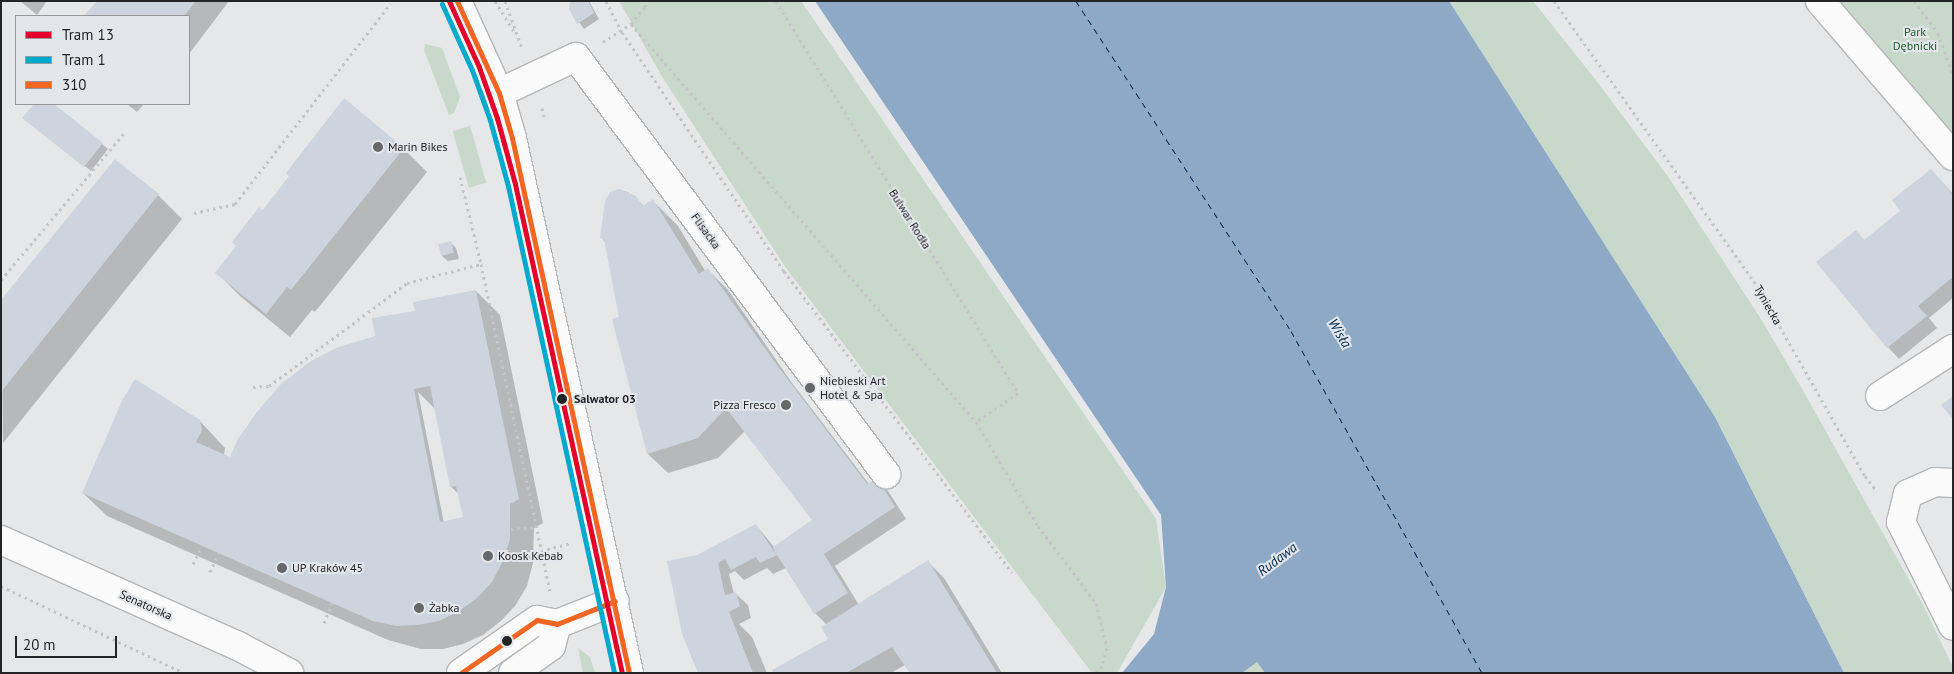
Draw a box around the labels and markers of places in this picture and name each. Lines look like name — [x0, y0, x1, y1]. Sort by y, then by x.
place label: Marin Bikes — [388, 140, 447, 154]
marker: Marin Bikes — [372, 141, 384, 153]
place label: Niebieski Art Hotel & Spa — [820, 374, 886, 402]
marker: Niebieski Art Hotel & Spa — [804, 382, 816, 394]
marker: Salwator 03 — [554, 391, 570, 407]
place label: Salwator 03 — [574, 392, 636, 406]
place label: Pizza Fresco — [713, 398, 776, 412]
marker: Pizza Fresco — [780, 399, 792, 411]
place label: Koosk Kebab — [498, 549, 563, 563]
marker: Koosk Kebab — [482, 550, 494, 562]
place label: UP Kraków 45 — [292, 561, 364, 575]
marker: UP Kraków 45 — [276, 562, 288, 574]
place label: Żabka — [429, 601, 459, 615]
marker: Żabka — [413, 602, 425, 614]
unlabelled marker — [502, 636, 512, 646]

